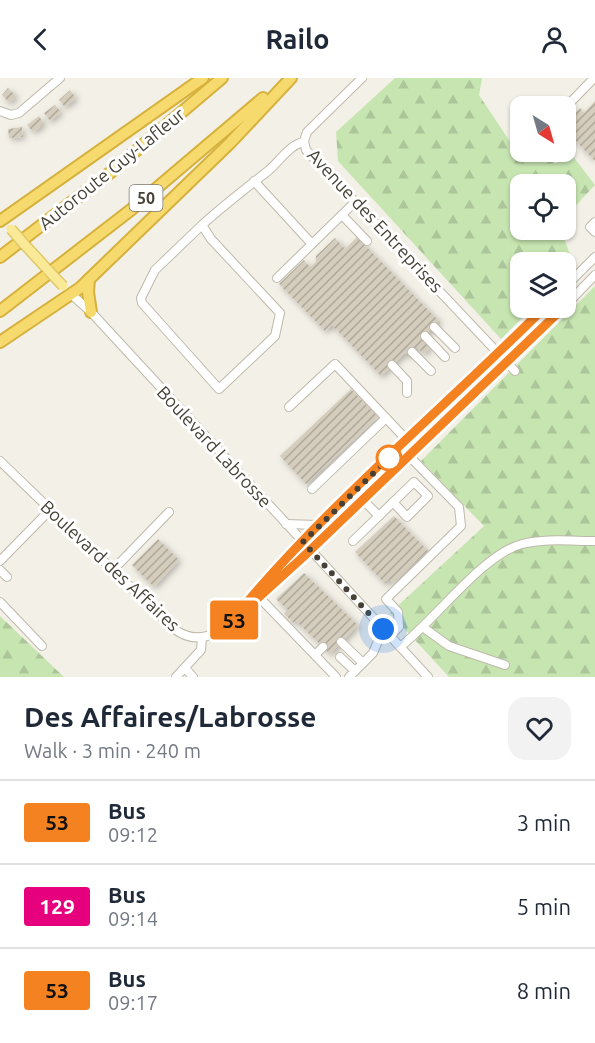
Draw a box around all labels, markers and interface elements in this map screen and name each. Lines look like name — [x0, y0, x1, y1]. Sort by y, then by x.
icon: back — [24, 23, 57, 56]
icon: person — [538, 23, 571, 56]
text: Railo — [266, 24, 329, 54]
north arrow — [510, 96, 576, 162]
map controls — [510, 96, 576, 318]
street label: Autoroute Guy-Lafleur — [35, 103, 188, 233]
street label: Avenue des Entreprises — [304, 145, 447, 296]
button: locate — [510, 174, 576, 240]
road number: 50 — [130, 185, 162, 211]
button: layers — [510, 252, 576, 318]
street label: Boulevard Labrosse — [153, 382, 276, 511]
unlabelled marker — [376, 445, 402, 471]
street label: Boulevard des Affaires — [37, 496, 184, 635]
line badge: 53 — [207, 600, 261, 640]
text: 53 — [222, 608, 246, 632]
your location — [368, 614, 398, 644]
button: heart — [508, 697, 571, 760]
text: Des Affaires/Labrosse — [24, 701, 316, 732]
text: Walk · 3 min · 240 m — [24, 739, 201, 762]
text: Bus — [108, 798, 146, 823]
text: 53 — [45, 810, 69, 834]
text: 3 min — [517, 810, 571, 835]
text: 09:12 — [108, 823, 158, 846]
text: Bus — [108, 882, 146, 907]
text: 129 — [39, 894, 75, 918]
text: 5 min — [517, 894, 571, 919]
text: 09:14 — [108, 907, 158, 930]
text: Bus — [108, 966, 146, 991]
text: 53 — [45, 978, 69, 1002]
text: 8 min — [517, 978, 571, 1003]
text: 09:17 — [108, 991, 158, 1014]

